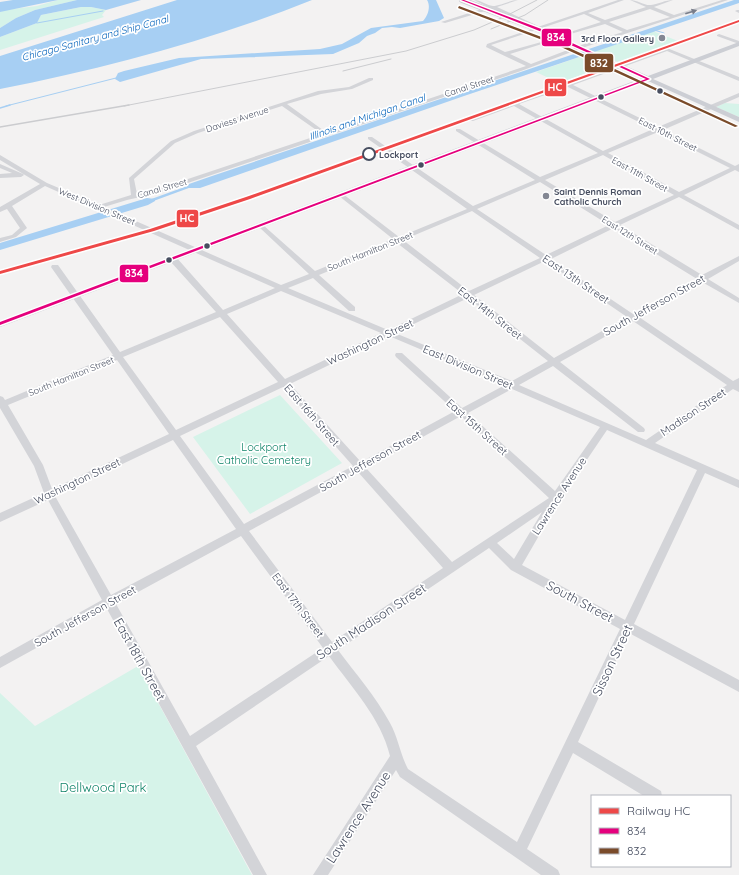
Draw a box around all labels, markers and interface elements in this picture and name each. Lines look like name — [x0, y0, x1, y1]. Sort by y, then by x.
one-way arrow — [685, 8, 697, 14]
water label: Chicago Sanitary and Ship Canal — [20, 12, 171, 64]
line badge: 834 — [541, 28, 572, 47]
text: 834 — [547, 30, 566, 44]
place label: 3rd Floor Gallery — [581, 33, 654, 44]
marker: 3rd Floor Gallery — [657, 33, 667, 43]
line badge: 832 — [584, 53, 614, 73]
text: 832 — [590, 56, 608, 70]
street label: Canal Street — [443, 73, 495, 99]
line badge: HC — [544, 78, 567, 97]
text: HC — [548, 80, 563, 94]
unlabelled marker — [655, 86, 665, 96]
water label: Illinois and Michigan Canal — [307, 90, 428, 143]
unlabelled marker — [596, 92, 606, 102]
street label: Daviess Avenue — [204, 104, 270, 134]
street label: East 10th Street — [637, 115, 699, 153]
marker: Lockport — [362, 147, 376, 161]
place label: Lockport — [379, 149, 419, 160]
street label: East 11th Street — [610, 154, 670, 194]
unlabelled marker — [416, 160, 426, 170]
street label: Canal Street — [136, 176, 188, 200]
street label: West Division Street — [57, 185, 137, 227]
place label: Saint Dennis Roman Catholic Church — [554, 186, 641, 207]
marker: Saint Dennis Roman Catholic Church — [541, 191, 551, 201]
line badge: HC — [176, 209, 199, 228]
text: HC — [180, 211, 195, 225]
street label: East 12th Street — [600, 213, 660, 257]
street label: South Hamilton Street — [326, 229, 414, 273]
unlabelled marker — [202, 241, 212, 251]
street label: East 13th Street — [540, 251, 612, 307]
unlabelled marker — [164, 255, 174, 265]
line badge: 834 — [119, 264, 149, 283]
text: 834 — [125, 266, 144, 280]
street label: South Jefferson Street — [601, 271, 708, 339]
street label: East 14th Street — [455, 284, 525, 343]
street label: Washington Street — [324, 316, 416, 368]
street label: East Division Street — [421, 342, 516, 392]
street label: South Hamilton Street — [27, 354, 115, 398]
street label: East 16th Street — [281, 381, 343, 449]
street label: Madison Street — [658, 385, 729, 439]
street label: East 15th Street — [443, 396, 511, 458]
street label: South Jefferson Street — [317, 427, 424, 495]
park label: Lockport Catholic Cemetery — [217, 440, 311, 467]
street label: Washington Street — [31, 455, 123, 507]
street label: Lawrence Avenue — [529, 455, 589, 537]
street label: East 17th Street — [269, 570, 327, 640]
street label: South Street — [544, 577, 616, 625]
street label: South Madison Street — [313, 580, 429, 662]
street label: South Jefferson Street — [32, 582, 139, 650]
street label: East 18th Street — [111, 615, 169, 703]
street label: Sisson Street — [589, 622, 635, 698]
street label: Lawrence Avenue — [322, 768, 394, 866]
park label: Dellwood Park — [59, 779, 147, 795]
legend — [591, 795, 731, 867]
text: Railway HC — [627, 803, 691, 818]
text: 834 — [627, 823, 646, 838]
text: 832 — [627, 843, 647, 858]

